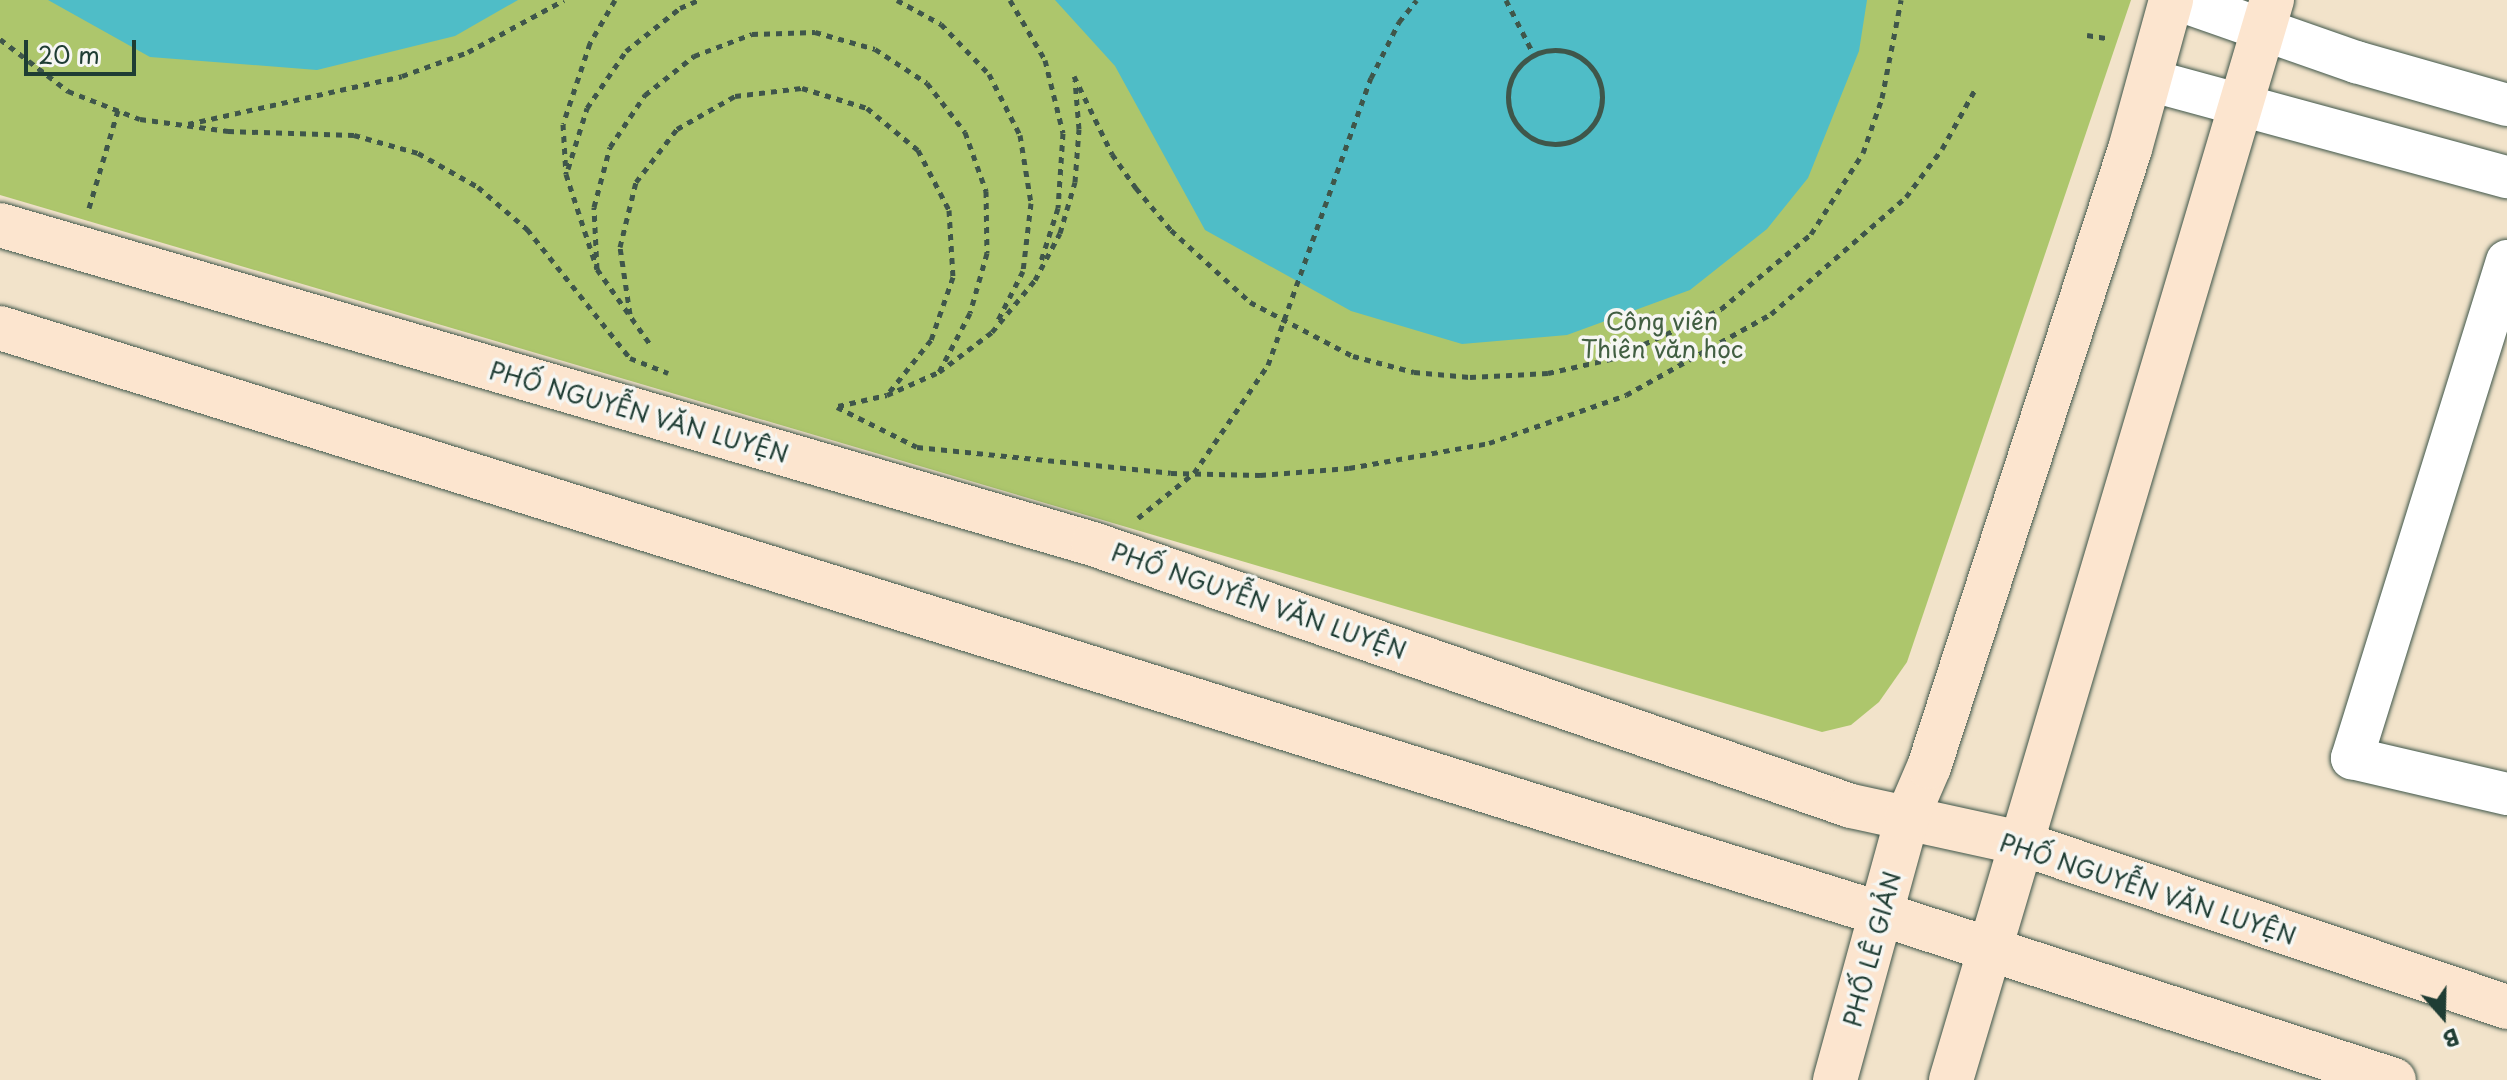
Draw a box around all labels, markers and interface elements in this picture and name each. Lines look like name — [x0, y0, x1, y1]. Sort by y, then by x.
scale bar — [28, 24, 140, 74]
text: 20 m — [38, 36, 100, 72]
park label: Công viên Thiên văn học — [1582, 307, 1742, 363]
street label: PHỐ NGUYỄN VĂN LUYỆN — [484, 355, 794, 469]
street label: PHỐ NGUYỄN VĂN LUYỆN — [1106, 536, 1412, 666]
street label: PHỐ NGUYỄN VĂN LUYỆN — [1994, 827, 2302, 951]
street label: PHỐ LÊ GIẢN — [1837, 867, 1907, 1031]
north arrow — [2403, 976, 2483, 1056]
text: B — [2439, 1021, 2464, 1057]

